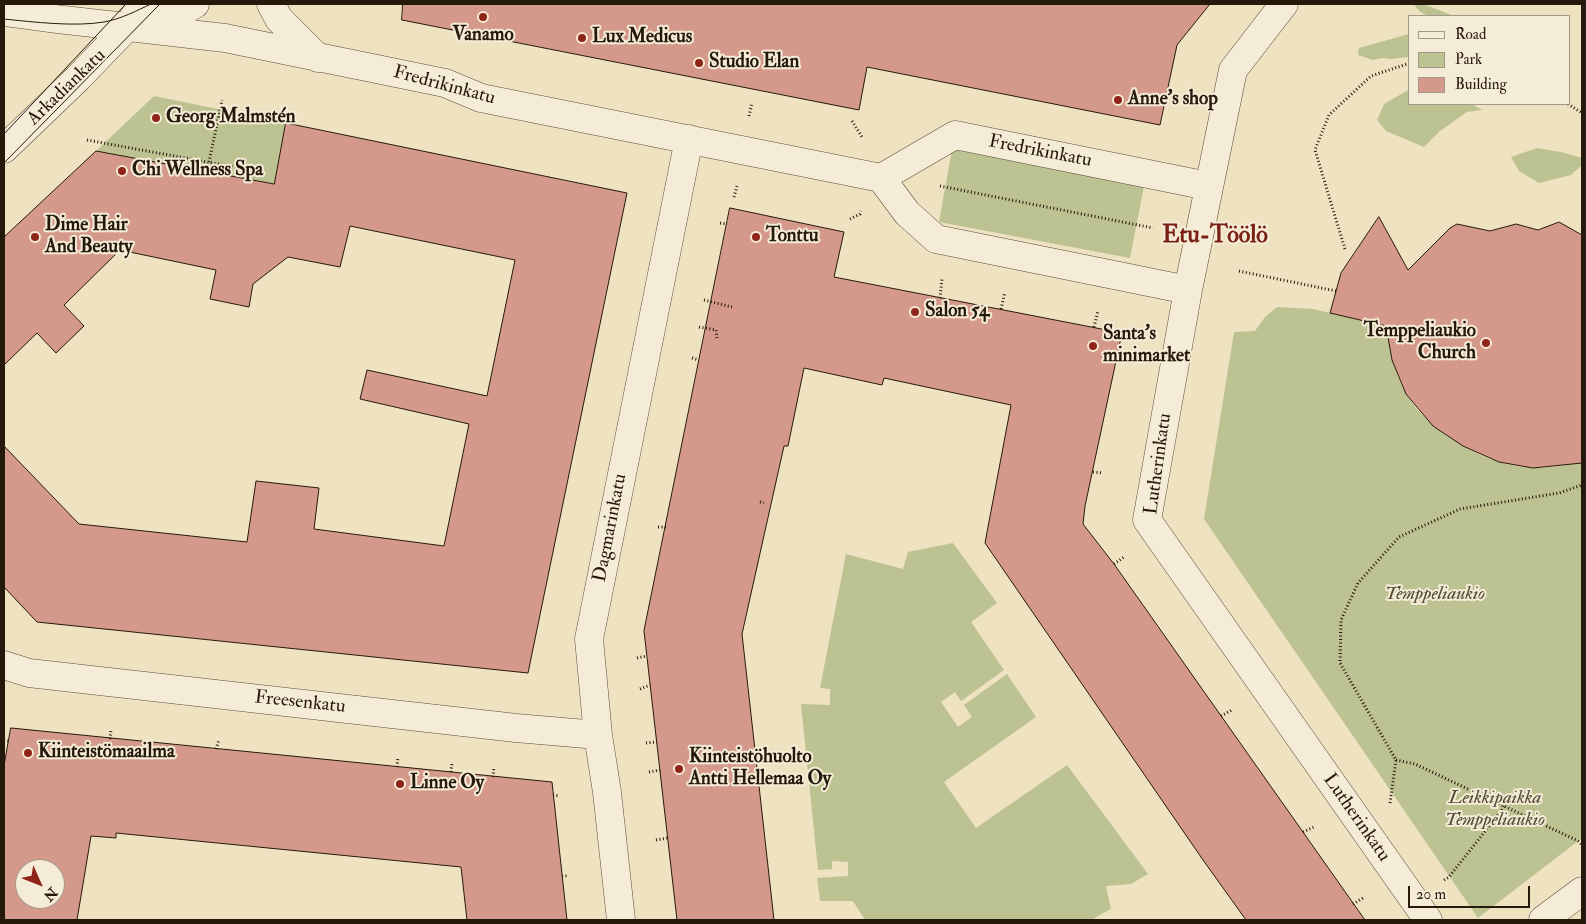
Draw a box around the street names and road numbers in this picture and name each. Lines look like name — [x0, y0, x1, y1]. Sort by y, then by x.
street label: Arkadiankatu — [23, 45, 111, 131]
street label: Fredrikinkatu — [391, 61, 497, 111]
street label: Fredrikinkatu — [986, 131, 1094, 173]
street label: Lutherinkatu — [1141, 412, 1177, 516]
street label: Dagmarinkatu — [589, 472, 633, 584]
street label: Freesenkatu — [253, 687, 347, 719]
street label: Lutherinkatu — [1317, 770, 1395, 866]

